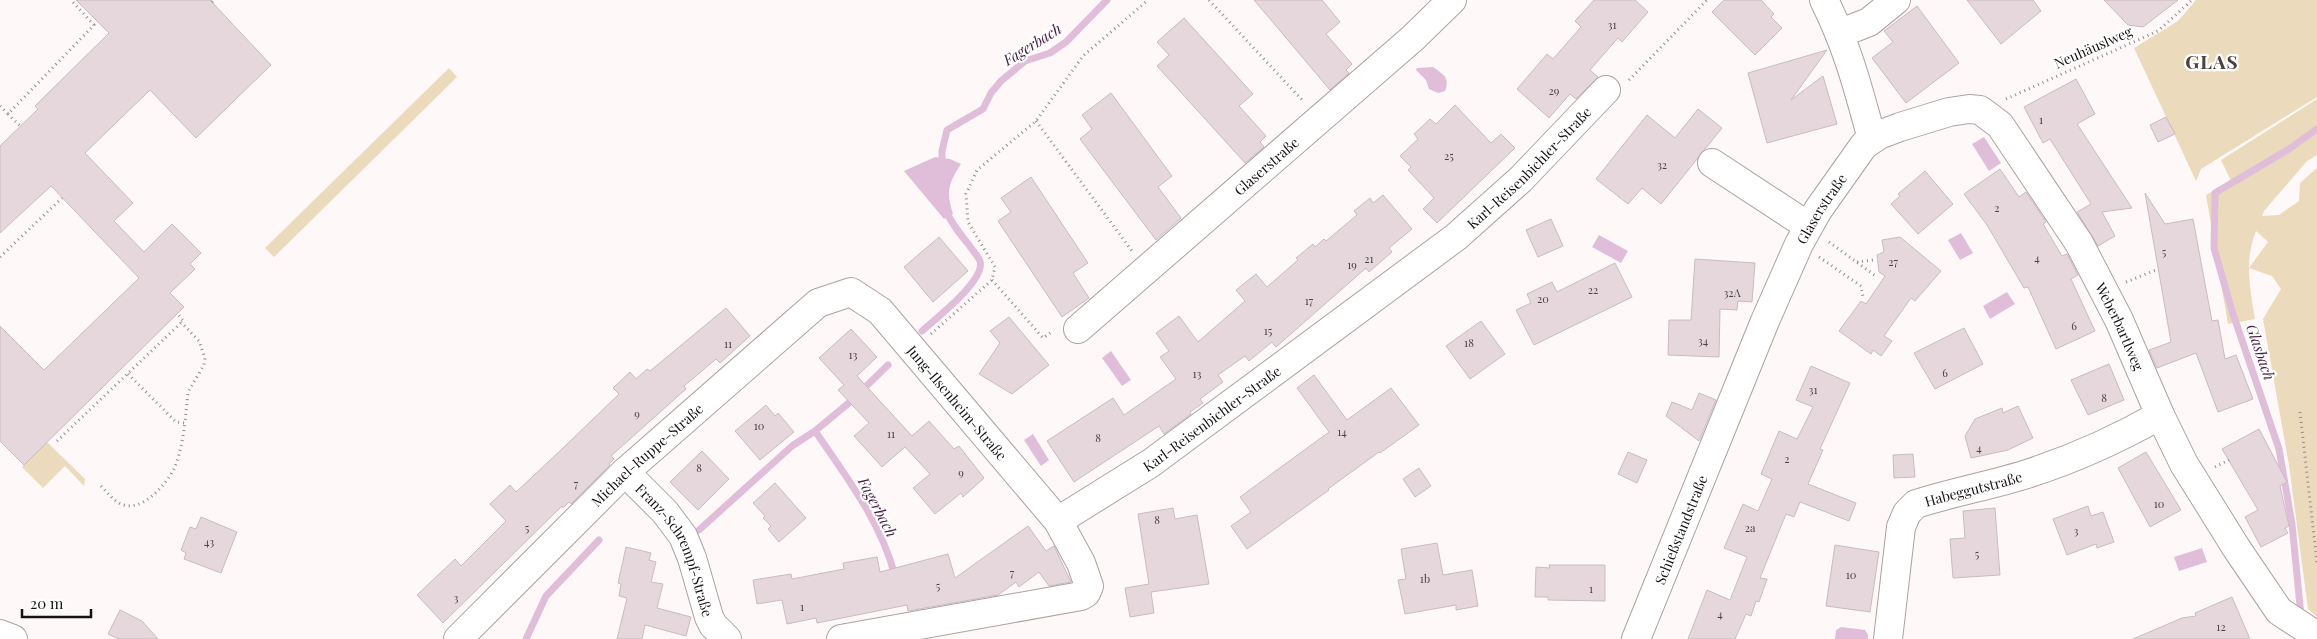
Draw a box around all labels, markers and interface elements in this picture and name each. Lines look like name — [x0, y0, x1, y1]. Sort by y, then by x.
house number: 31 — [1607, 17, 1617, 32]
water label: Fagerbach — [998, 18, 1065, 70]
street label: Neuhäuslweg — [2051, 21, 2136, 73]
district label: GLAS — [2185, 48, 2239, 74]
house number: 29 — [1549, 83, 1560, 98]
street label: Karl-Reisenbichler-Straße — [1463, 102, 1595, 233]
house number: 1 — [2039, 112, 2043, 127]
street label: Glaserstraße — [1230, 132, 1302, 199]
house number: 25 — [1444, 148, 1454, 163]
house number: 32 — [1657, 157, 1667, 172]
street label: Glaserstraße — [1791, 170, 1850, 247]
house number: 2 — [1994, 200, 2000, 215]
house number: 5 — [2162, 244, 2167, 259]
house number: 4 — [2034, 250, 2040, 265]
house number: 21 — [1364, 251, 1374, 266]
house number: 27 — [1888, 254, 1898, 269]
house number: 19 — [1347, 257, 1357, 272]
street label: Weberbartlweg — [2091, 278, 2149, 374]
house number: 22 — [1588, 282, 1598, 297]
house number: 32A — [1723, 285, 1741, 300]
house number: 20 — [1537, 291, 1549, 306]
house number: 17 — [1305, 293, 1314, 308]
house number: 6 — [2071, 318, 2077, 333]
water label: Glasbach — [2242, 321, 2280, 383]
house number: 15 — [1264, 323, 1273, 338]
house number: 34 — [1698, 333, 1709, 348]
house number: 18 — [1464, 335, 1474, 350]
house number: 11 — [724, 336, 732, 351]
street label: Jung-Ilsenheim-Straße — [903, 340, 1012, 464]
house number: 13 — [849, 347, 857, 362]
street label: Karl-Reisenbichler-Straße — [1139, 361, 1284, 475]
house number: 6 — [1942, 365, 1948, 380]
house number: 13 — [1193, 366, 1201, 381]
house number: 31 — [1808, 382, 1818, 397]
house number: 8 — [2101, 390, 2107, 405]
street label: Michael-Ruppe-Straße — [587, 399, 707, 510]
house number: 9 — [634, 406, 640, 421]
house number: 10 — [754, 418, 765, 433]
house number: 14 — [1337, 424, 1347, 439]
house number: 11 — [887, 426, 895, 441]
house number: 8 — [1095, 430, 1101, 445]
house number: 4 — [1976, 440, 1982, 455]
house number: 2 — [1784, 451, 1790, 466]
house number: 8 — [696, 460, 702, 475]
house number: 9 — [958, 465, 964, 480]
street label: Habeggutstraße — [1922, 467, 2024, 510]
street label: Schießstandstraße — [1650, 472, 1711, 587]
water label: Fagerbach — [853, 473, 902, 540]
house number: 7 — [574, 476, 579, 491]
street label: Franz-Schrempf-Straße — [632, 479, 718, 619]
house number: 10 — [2154, 496, 2165, 511]
house number: 8 — [1154, 512, 1160, 527]
house number: 5 — [525, 520, 530, 535]
house number: 2a — [1745, 520, 1756, 535]
house number: 3 — [2074, 523, 2079, 538]
house number: 43 — [204, 534, 214, 549]
house number: 5 — [1975, 546, 1980, 561]
house number: 7 — [1010, 565, 1015, 580]
house number: 10 — [1846, 567, 1857, 582]
house number: 1b — [1420, 571, 1430, 586]
house number: 5 — [936, 578, 941, 593]
house number: 1 — [1589, 581, 1593, 596]
scale bar — [22, 586, 91, 618]
house number: 3 — [454, 590, 459, 605]
text: 20 m — [30, 593, 64, 613]
house number: 1 — [800, 599, 804, 614]
house number: 4 — [1717, 606, 1723, 621]
house number: 12 — [2216, 619, 2226, 634]

